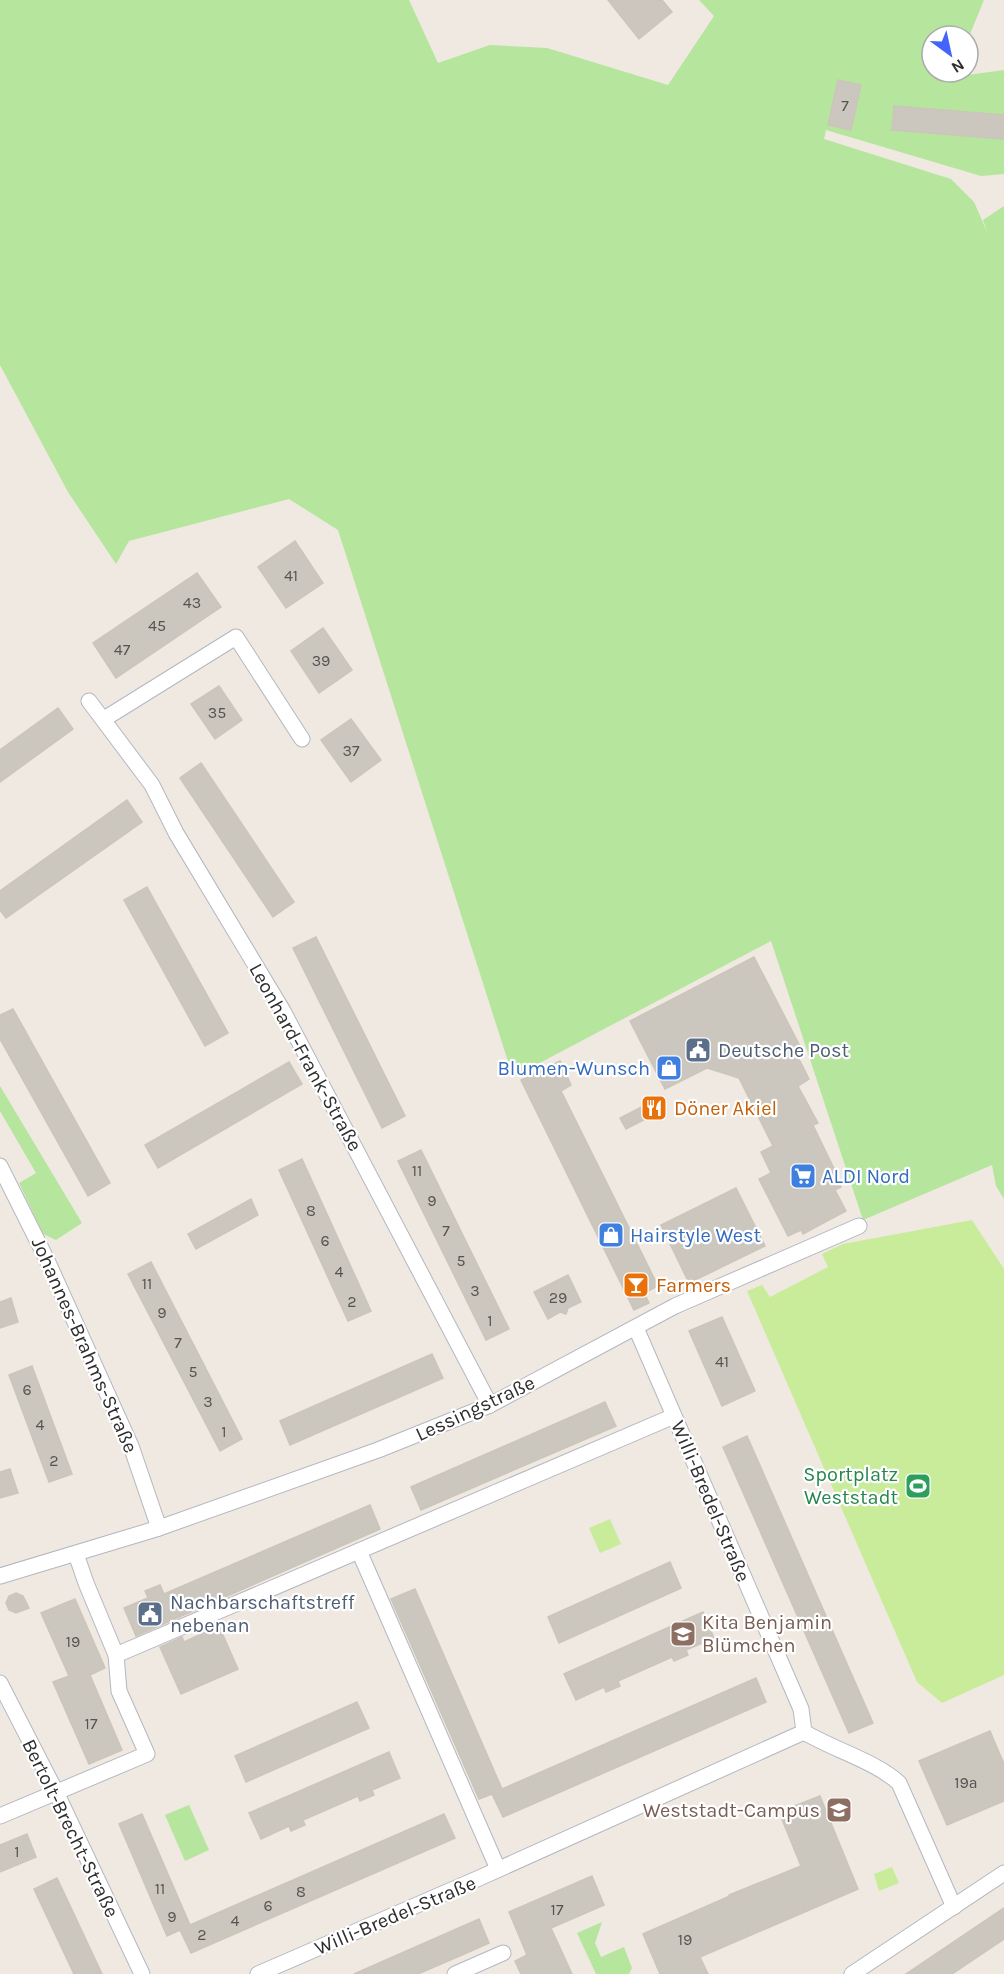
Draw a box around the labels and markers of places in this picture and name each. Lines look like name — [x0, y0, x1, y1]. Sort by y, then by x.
public building icon: Deutsche Post — [683, 1035, 713, 1065]
place label: Deutsche Post — [718, 1039, 850, 1062]
shop icon: Blumen-Wunsch — [654, 1053, 684, 1083]
place label: Blumen-Wunsch — [497, 1057, 650, 1080]
restaurant icon: Döner Akiel — [639, 1093, 669, 1123]
place label: Döner Akiel — [674, 1097, 777, 1120]
supermarket icon: ALDI Nord — [788, 1161, 818, 1191]
place label: ALDI Nord — [822, 1165, 910, 1188]
shop icon: Hairstyle West — [596, 1220, 626, 1250]
place label: Hairstyle West — [630, 1224, 762, 1247]
bar icon: Farmers — [621, 1270, 651, 1300]
place label: Farmers — [656, 1274, 731, 1297]
place label: Sportplatz Weststadt — [803, 1463, 898, 1509]
sports icon: Sportplatz Weststadt — [903, 1471, 933, 1501]
place label: Nachbarschaftstreff nebenan — [170, 1591, 355, 1637]
public building icon: Nachbarschaftstreff nebenan — [135, 1599, 165, 1629]
place label: Kita Benjamin Blümchen — [702, 1611, 832, 1657]
school or university icon: Kita Benjamin Blümchen — [668, 1619, 698, 1649]
school or university icon: Weststadt-Campus — [824, 1795, 854, 1825]
place label: Weststadt-Campus — [643, 1799, 820, 1822]

